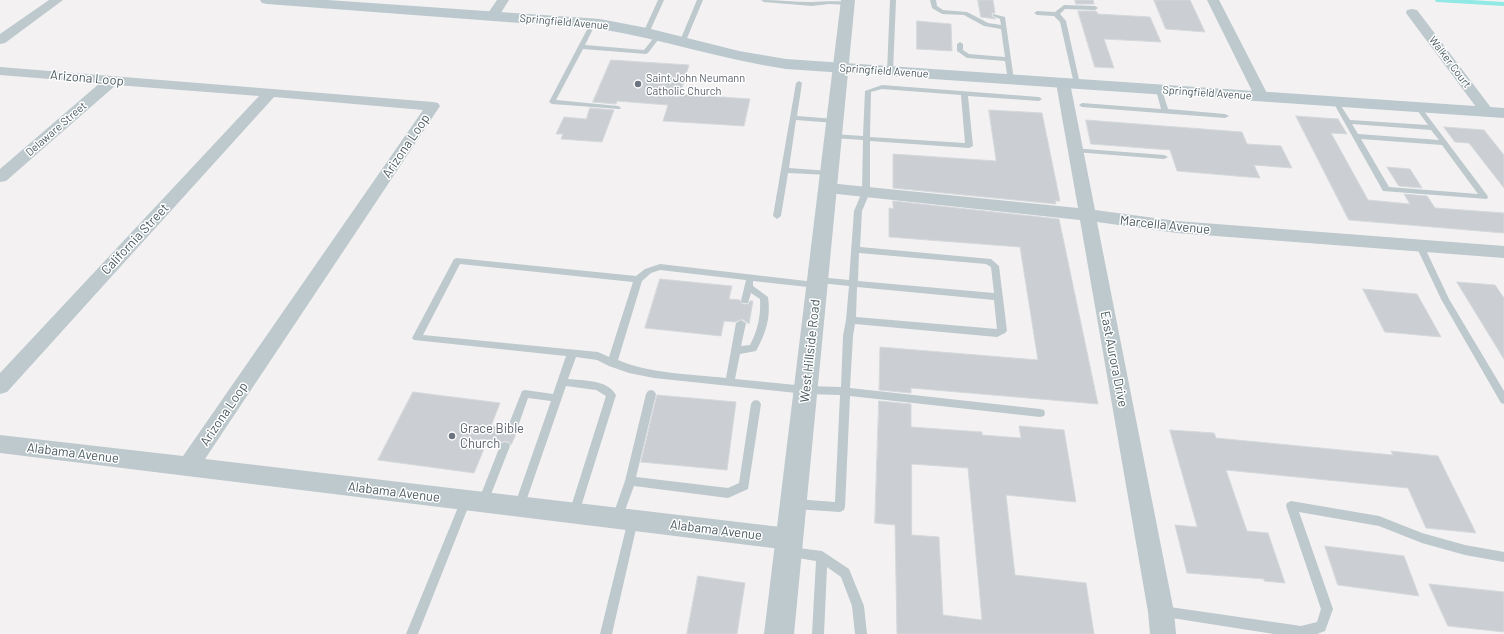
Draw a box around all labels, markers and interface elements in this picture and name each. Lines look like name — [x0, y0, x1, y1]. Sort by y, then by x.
street label: Springfield Avenue — [519, 12, 609, 32]
street label: Walker Court — [1426, 34, 1474, 90]
street label: Springfield Avenue — [839, 61, 929, 81]
street label: Arizona Loop — [50, 67, 124, 89]
place label: Saint John Neumann Catholic Church — [646, 71, 745, 97]
marker: Saint John Neumann Catholic Church — [633, 79, 643, 89]
street label: Springfield Avenue — [1162, 83, 1252, 103]
street label: Delaware Street — [23, 99, 89, 159]
street label: Arizona Loop — [379, 111, 433, 181]
street label: California Street — [98, 200, 172, 278]
street label: Marcella Avenue — [1119, 212, 1211, 238]
street label: West Hillside Road — [797, 299, 823, 403]
street label: East Aurora Drive — [1097, 310, 1131, 408]
street label: Arizona Loop — [197, 379, 251, 449]
place label: Grace Bible Church — [460, 421, 524, 452]
marker: Grace Bible Church — [447, 431, 457, 441]
street label: Alabama Avenue — [26, 440, 120, 466]
street label: Alabama Avenue — [347, 479, 441, 505]
street label: Alabama Avenue — [669, 517, 763, 543]

